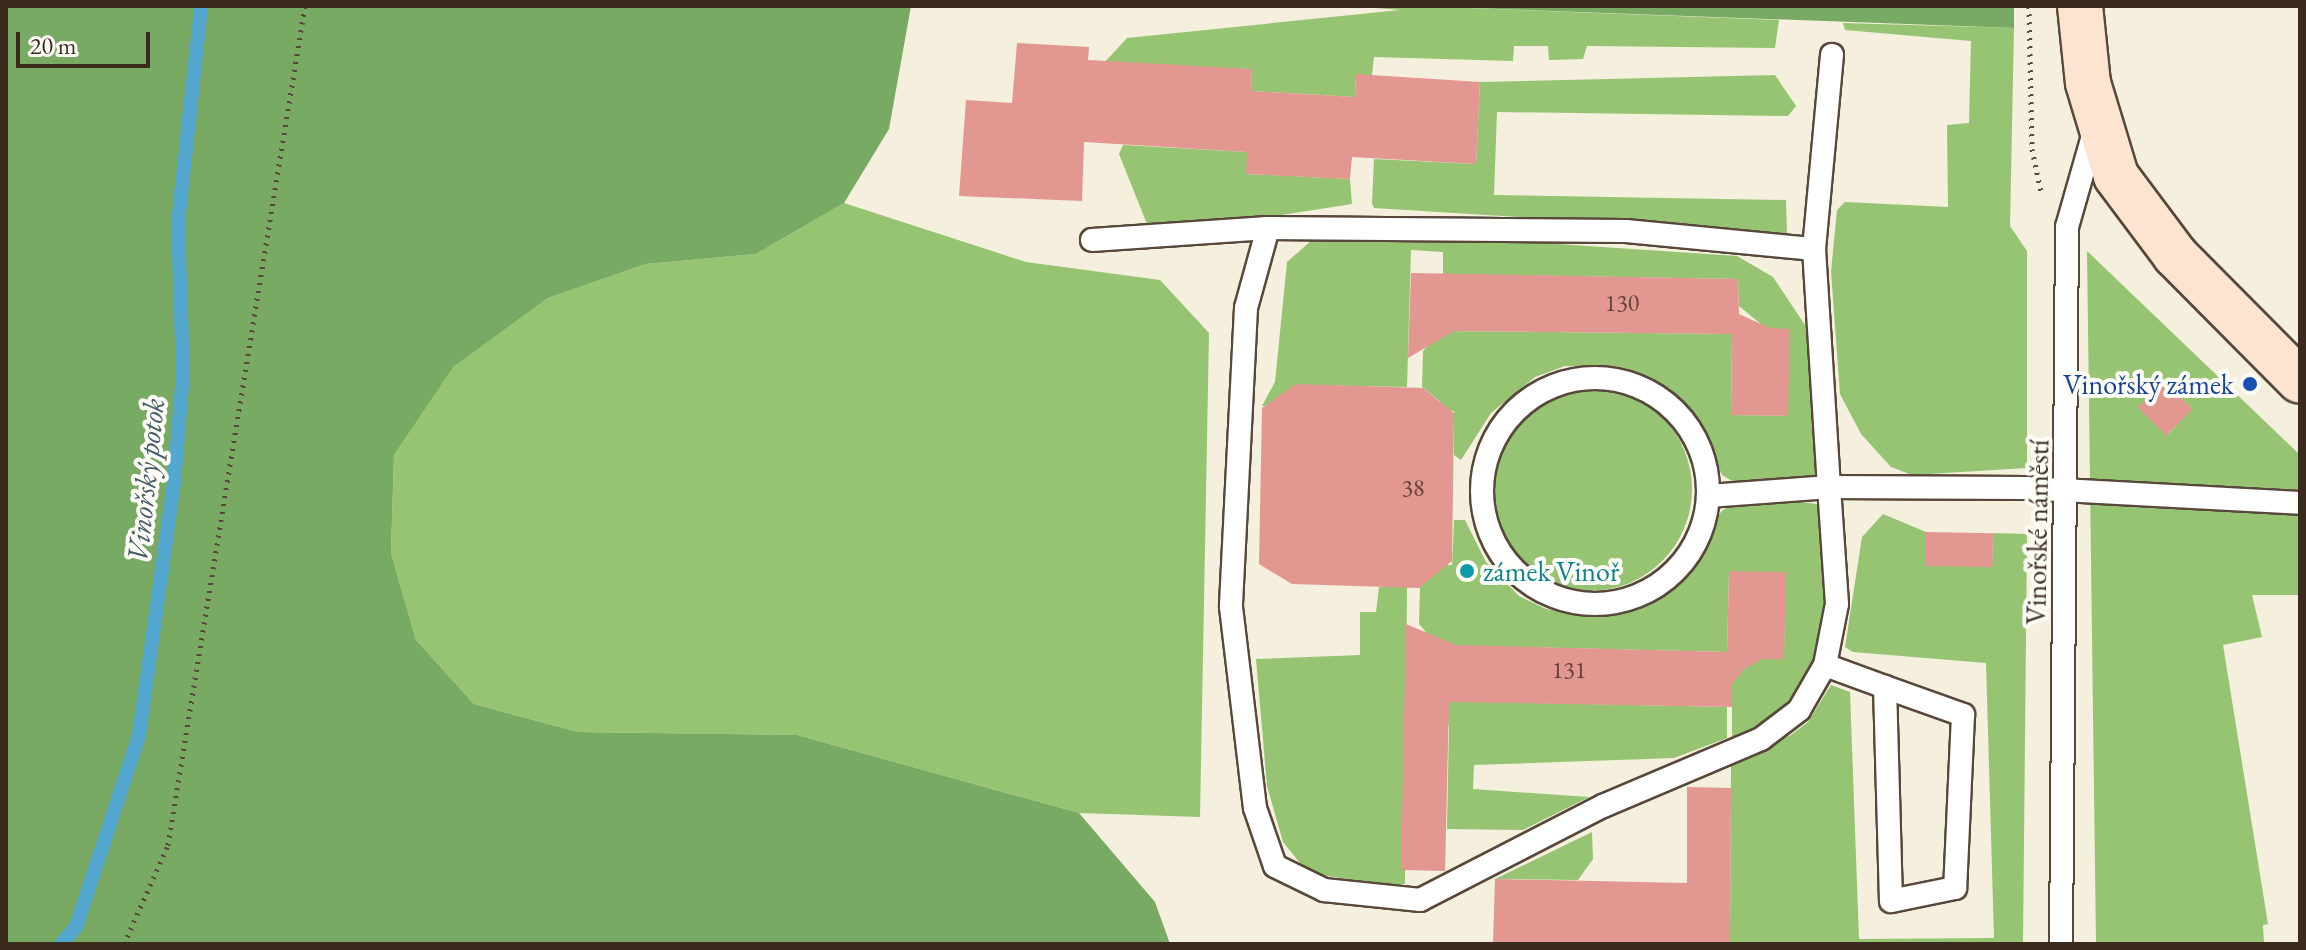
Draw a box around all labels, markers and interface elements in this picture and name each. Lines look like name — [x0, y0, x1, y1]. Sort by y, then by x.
scale bar — [20, 16, 154, 66]
text: 20 m — [30, 30, 77, 61]
house number: 130 — [1605, 289, 1639, 317]
place label: Vinořský zámek — [2063, 367, 2234, 401]
marker: Vinořský zámek — [2241, 375, 2259, 393]
water label: Vinořský potok — [120, 397, 172, 563]
street label: Vinořské náměstí — [2019, 439, 2055, 625]
house number: 38 — [1401, 474, 1425, 502]
place label: zámek Vinoř — [1483, 554, 1619, 588]
marker: zámek Vinoř — [1458, 562, 1476, 580]
house number: 131 — [1552, 656, 1586, 684]

